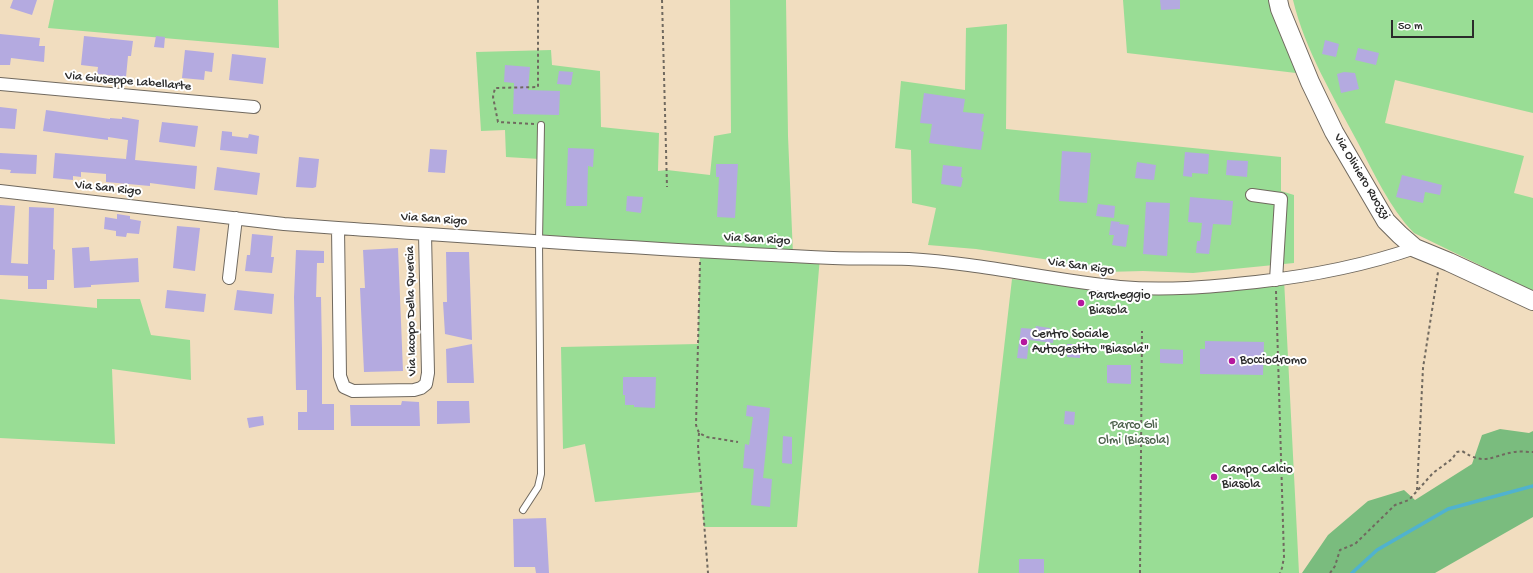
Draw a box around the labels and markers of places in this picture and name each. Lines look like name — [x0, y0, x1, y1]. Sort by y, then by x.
place label: Parcheggio Biasola — [1089, 288, 1150, 319]
marker: Parcheggio Biasola — [1076, 298, 1086, 308]
place label: Centro Sociale Autogestito "Biasola" — [1032, 327, 1149, 358]
marker: Centro Sociale Autogestito "Biasola" — [1019, 337, 1029, 347]
place label: Bocciodromo — [1240, 353, 1307, 369]
marker: Bocciodromo — [1227, 356, 1237, 366]
place label: Campo Calcio Biasola — [1222, 462, 1293, 493]
marker: Campo Calcio Biasola — [1209, 472, 1219, 482]

